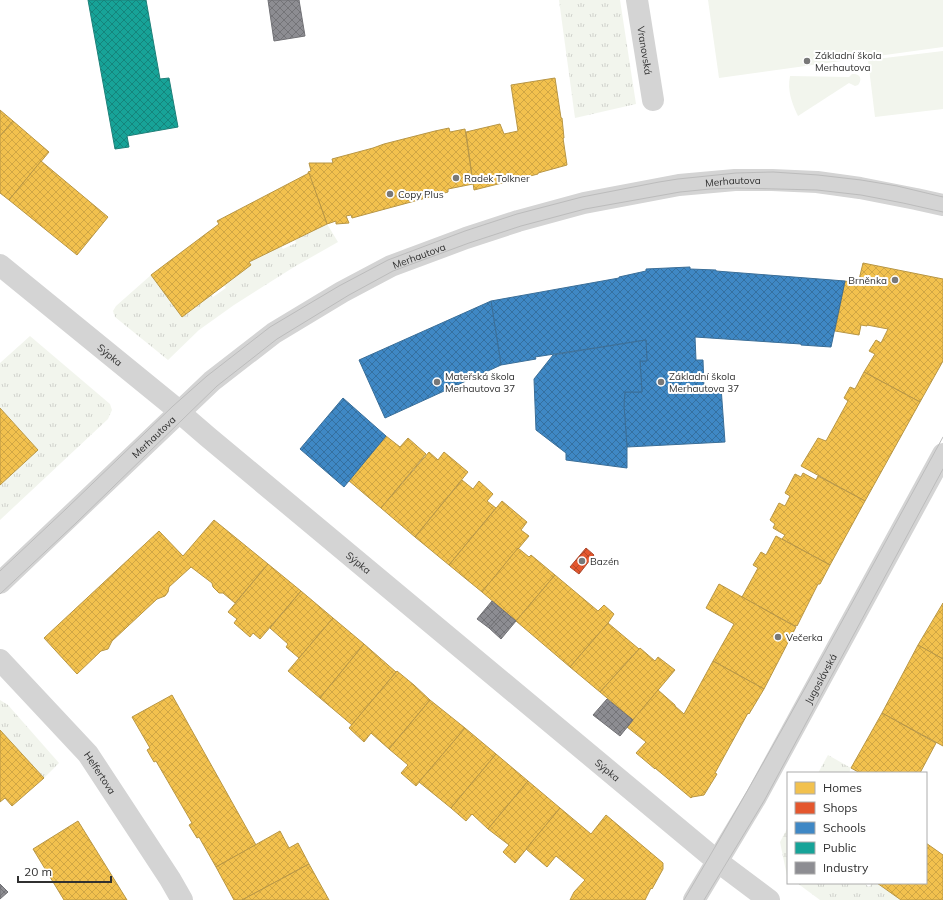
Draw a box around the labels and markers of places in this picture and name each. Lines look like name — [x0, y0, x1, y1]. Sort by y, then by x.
place label: Základní škola Merhautova — [815, 49, 881, 74]
marker: Základní škola Merhautova — [802, 56, 812, 66]
place label: Radek Tolkner — [464, 172, 530, 185]
marker: Radek Tolkner — [451, 173, 461, 183]
place label: Copy Plus — [398, 188, 444, 201]
marker: Copy Plus — [385, 189, 395, 199]
place label: Brněnka — [848, 274, 887, 287]
marker: Brněnka — [890, 275, 900, 285]
place label: Mateřská škola Merhautova 37 — [445, 370, 515, 395]
place label: Základní škola Merhautova 37 — [669, 370, 739, 395]
marker: Mateřská škola Merhautova 37 — [432, 377, 442, 387]
marker: Základní škola Merhautova 37 — [656, 377, 666, 387]
place label: Bazén — [590, 555, 619, 568]
marker: Bazén — [577, 556, 587, 566]
place label: Večerka — [786, 631, 823, 644]
marker: Večerka — [773, 632, 783, 642]

